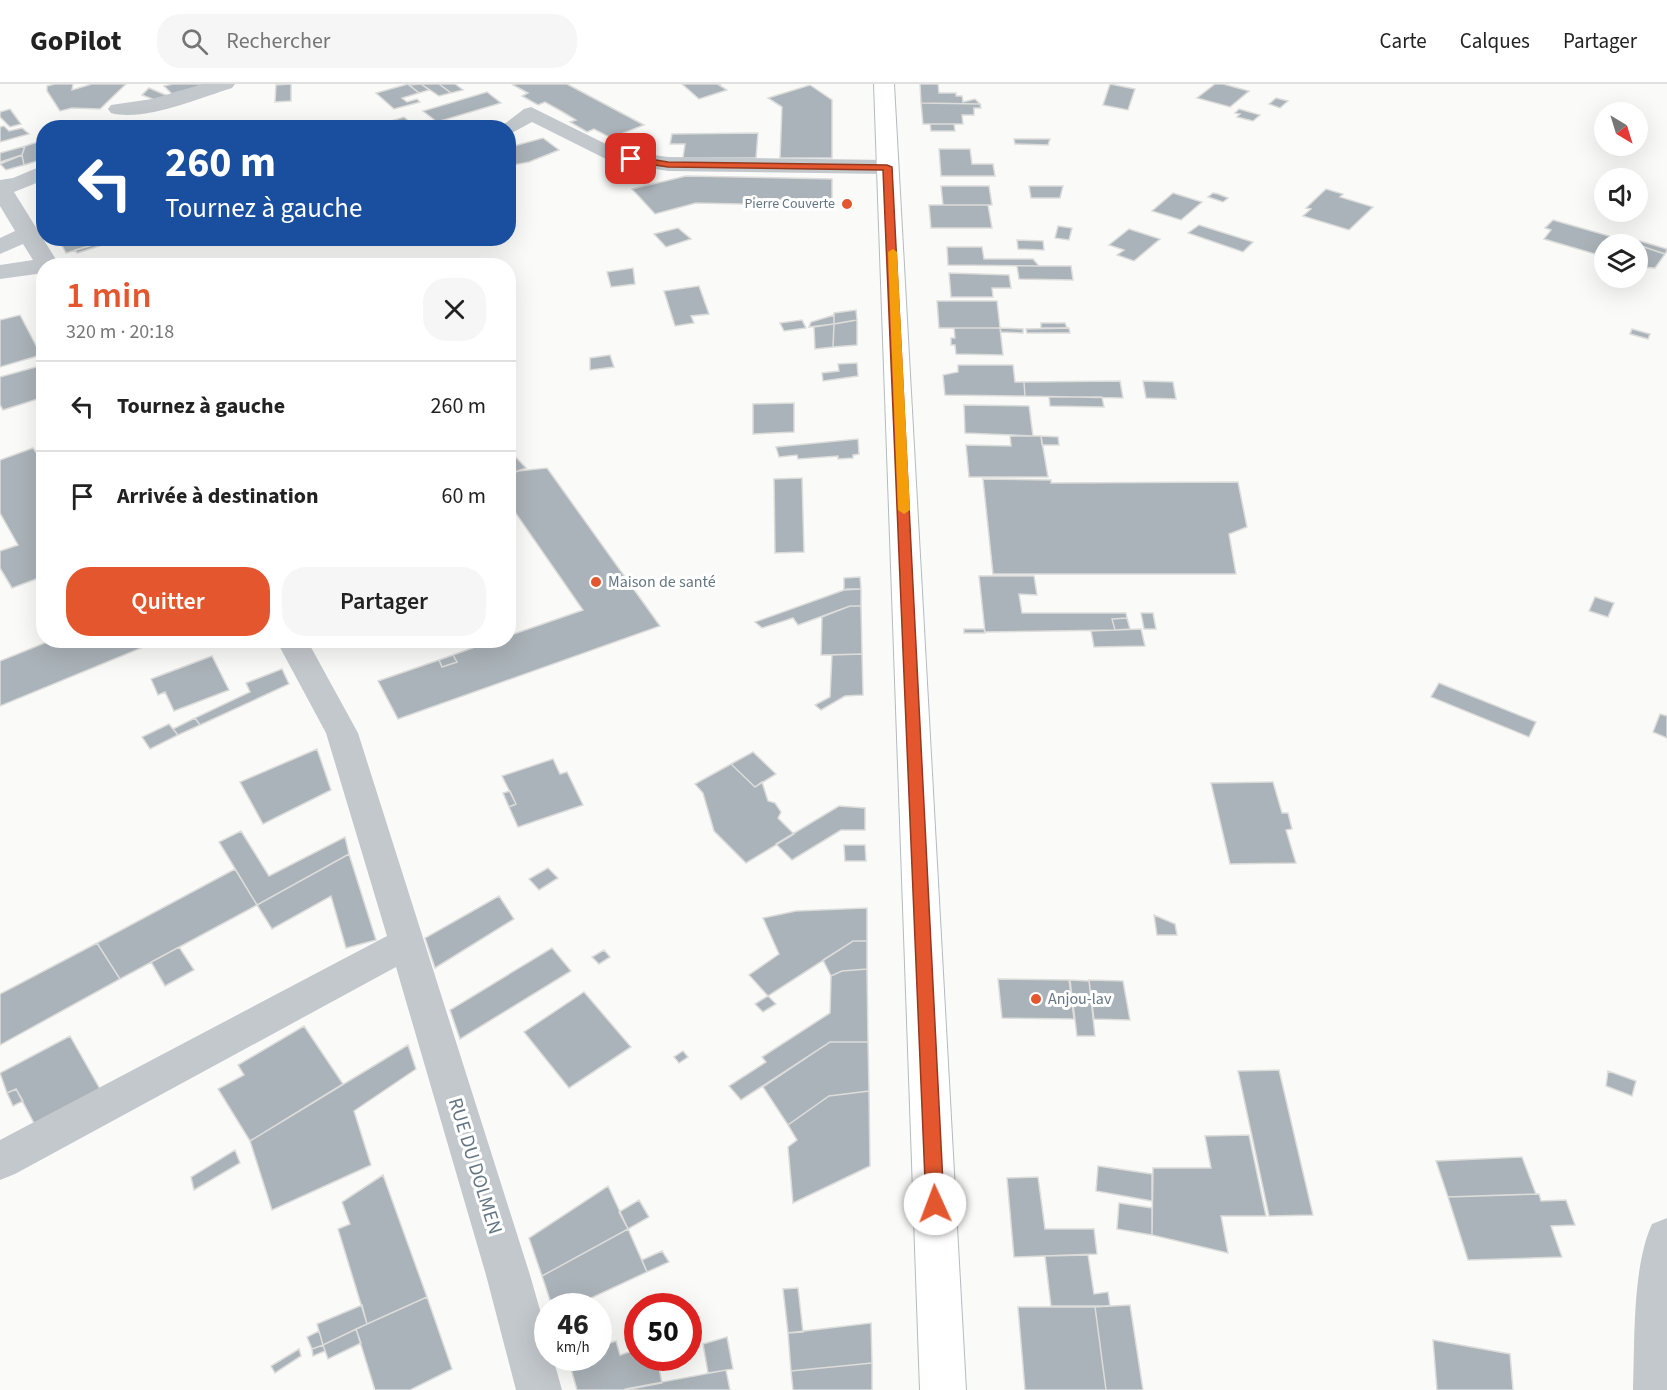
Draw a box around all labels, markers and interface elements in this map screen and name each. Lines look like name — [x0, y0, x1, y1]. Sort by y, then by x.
search box — [157, 14, 577, 68]
text: GoPilot — [30, 21, 121, 61]
icon: search — [178, 25, 211, 58]
text: Rechercher — [226, 25, 330, 57]
text: Carte — [1380, 26, 1427, 56]
text: Calques — [1460, 26, 1530, 56]
text: Partager — [1563, 26, 1637, 56]
north arrow — [1594, 102, 1648, 156]
map controls — [1594, 102, 1648, 288]
text: 260 m — [165, 133, 276, 193]
pin — [605, 133, 656, 184]
icon: arrive — [614, 142, 647, 175]
icon: left — [66, 144, 144, 222]
button: sound — [1594, 168, 1648, 222]
text: Tournez à gauche — [165, 189, 362, 228]
place label: Pierre Couverte — [744, 194, 835, 214]
marker: Pierre Couverte — [840, 197, 854, 211]
button: layers — [1594, 234, 1648, 288]
text: 1 min — [66, 270, 152, 321]
button: close — [423, 278, 486, 341]
text: 320 m · 20:18 — [66, 318, 174, 346]
icon: left — [66, 390, 99, 423]
text: Tournez à gauche — [117, 390, 285, 422]
text: 260 m — [431, 390, 486, 422]
icon: arrive — [66, 480, 99, 513]
text: Arrivée à destination — [117, 480, 319, 512]
text: 60 m — [441, 480, 486, 512]
button: Quitter — [66, 567, 270, 636]
button: Partager — [282, 567, 486, 636]
place label: Maison de santé — [608, 571, 716, 593]
marker: Maison de santé — [589, 575, 603, 589]
place label: Anjou-lav — [1048, 988, 1112, 1010]
marker: Anjou-lav — [1029, 992, 1043, 1006]
street label: RUE DU DOLMEN — [441, 1094, 509, 1238]
position arrow — [903, 1172, 967, 1236]
speed limit sign: 50 — [624, 1293, 702, 1371]
text: 46 — [557, 1303, 589, 1346]
text: km/h — [556, 1337, 590, 1358]

